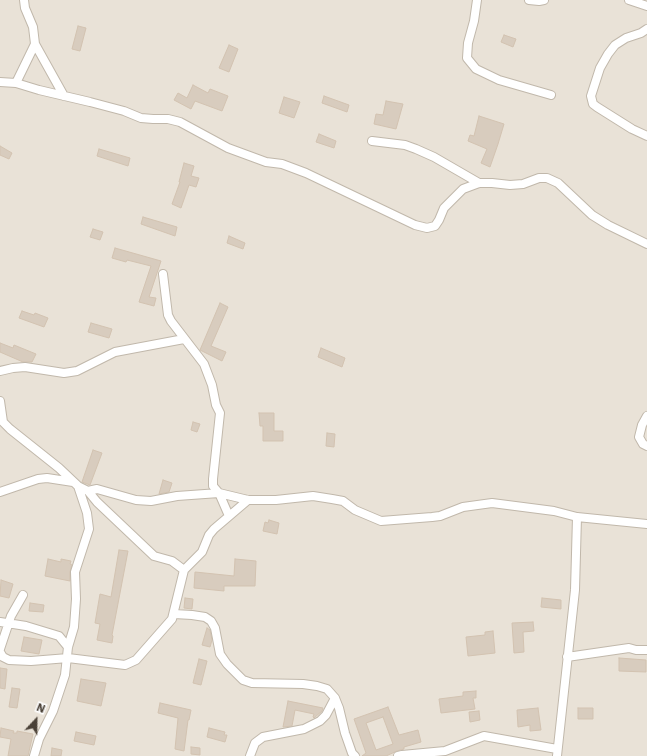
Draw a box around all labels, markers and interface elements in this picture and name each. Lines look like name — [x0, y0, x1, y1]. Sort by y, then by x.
north arrow — [16, 700, 56, 740]
text: N — [34, 701, 47, 716]

